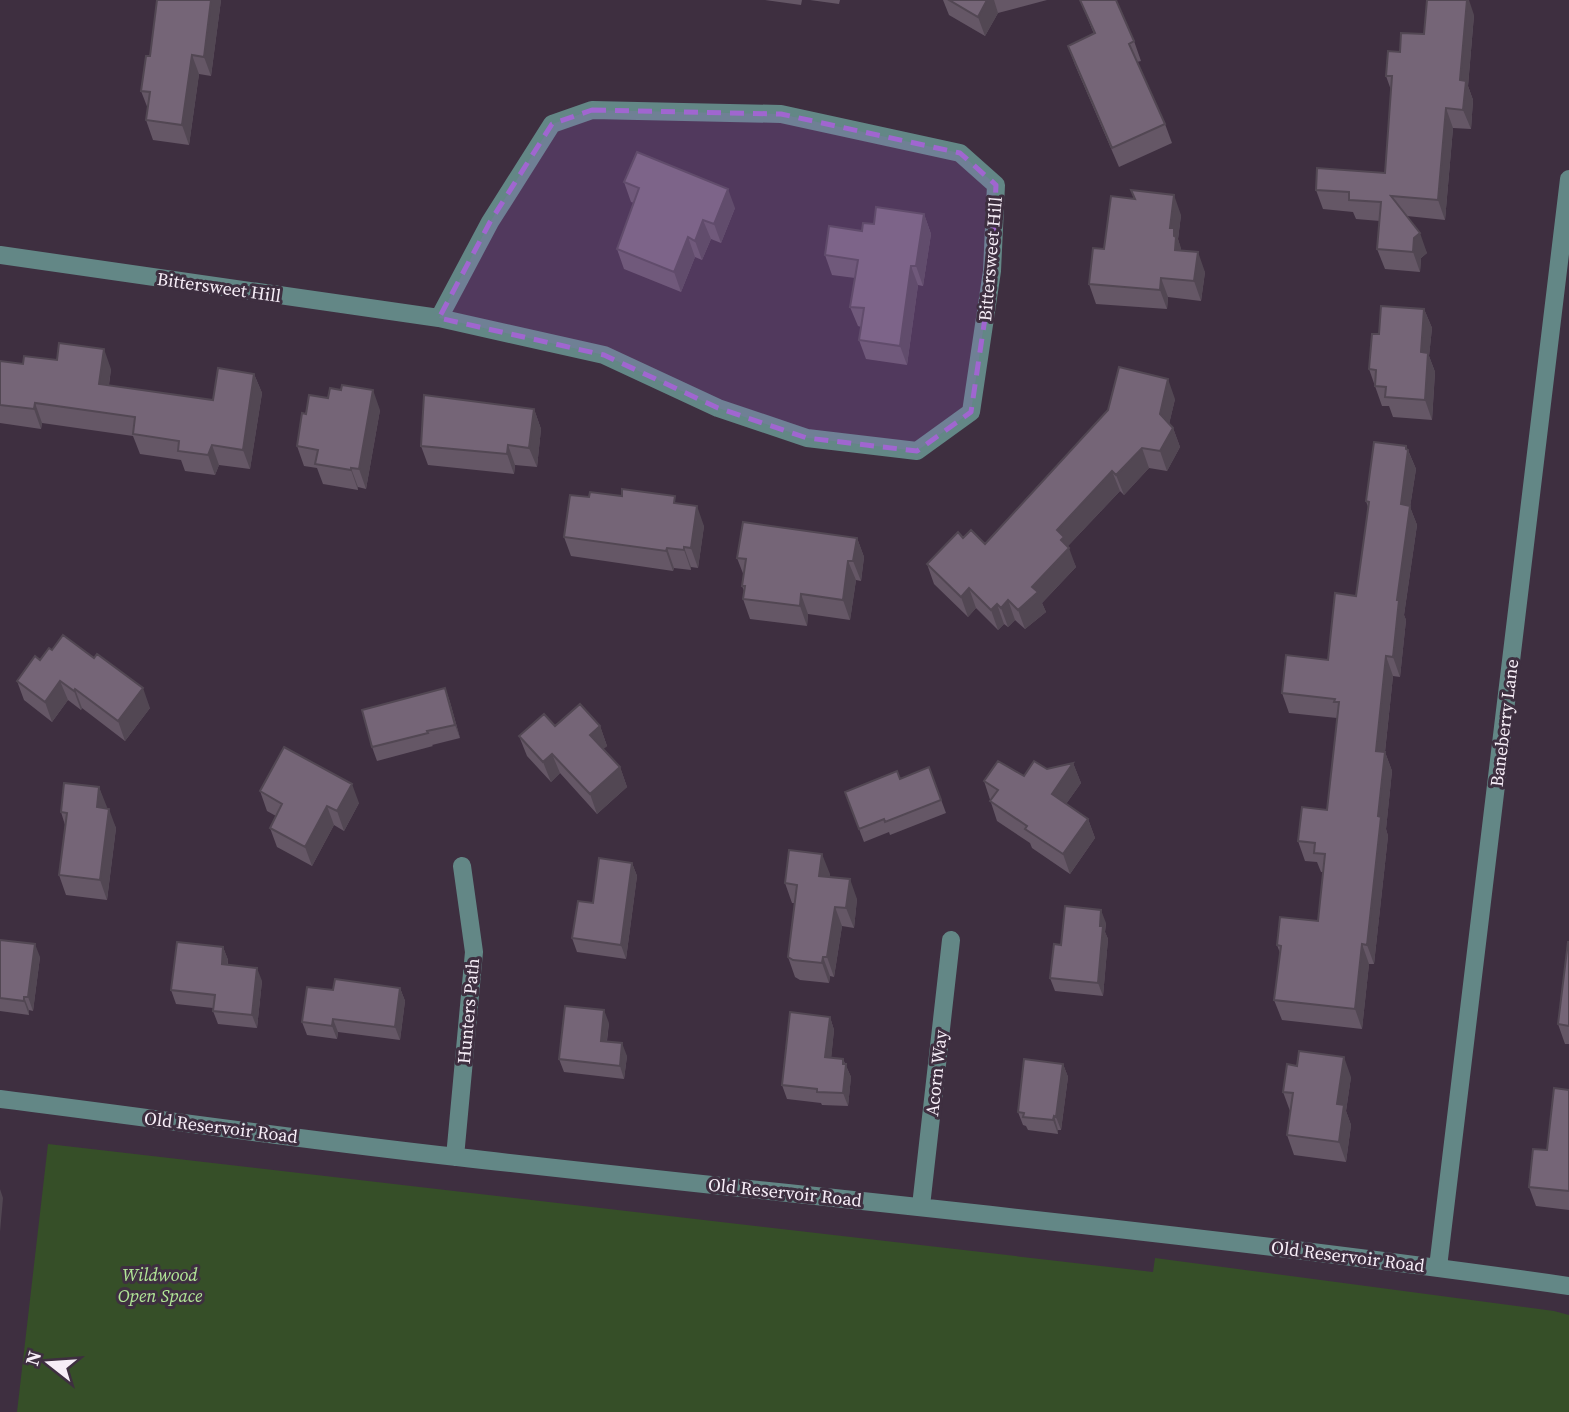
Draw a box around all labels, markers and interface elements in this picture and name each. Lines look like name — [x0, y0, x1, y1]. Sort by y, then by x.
street label: Bittersweet Hill — [972, 196, 1008, 322]
street label: Bittersweet Hill — [155, 266, 283, 308]
street label: Baneberry Lane — [1484, 658, 1524, 788]
street label: Hunters Path — [451, 957, 485, 1065]
street label: Acorn Way — [919, 1028, 953, 1117]
street label: Old Reservoir Road — [143, 1105, 299, 1149]
street label: Old Reservoir Road — [707, 1171, 863, 1213]
street label: Old Reservoir Road — [1270, 1234, 1426, 1278]
park label: Wildwood Open Space — [118, 1262, 203, 1308]
north arrow — [14, 1328, 84, 1398]
text: N — [18, 1347, 47, 1368]

